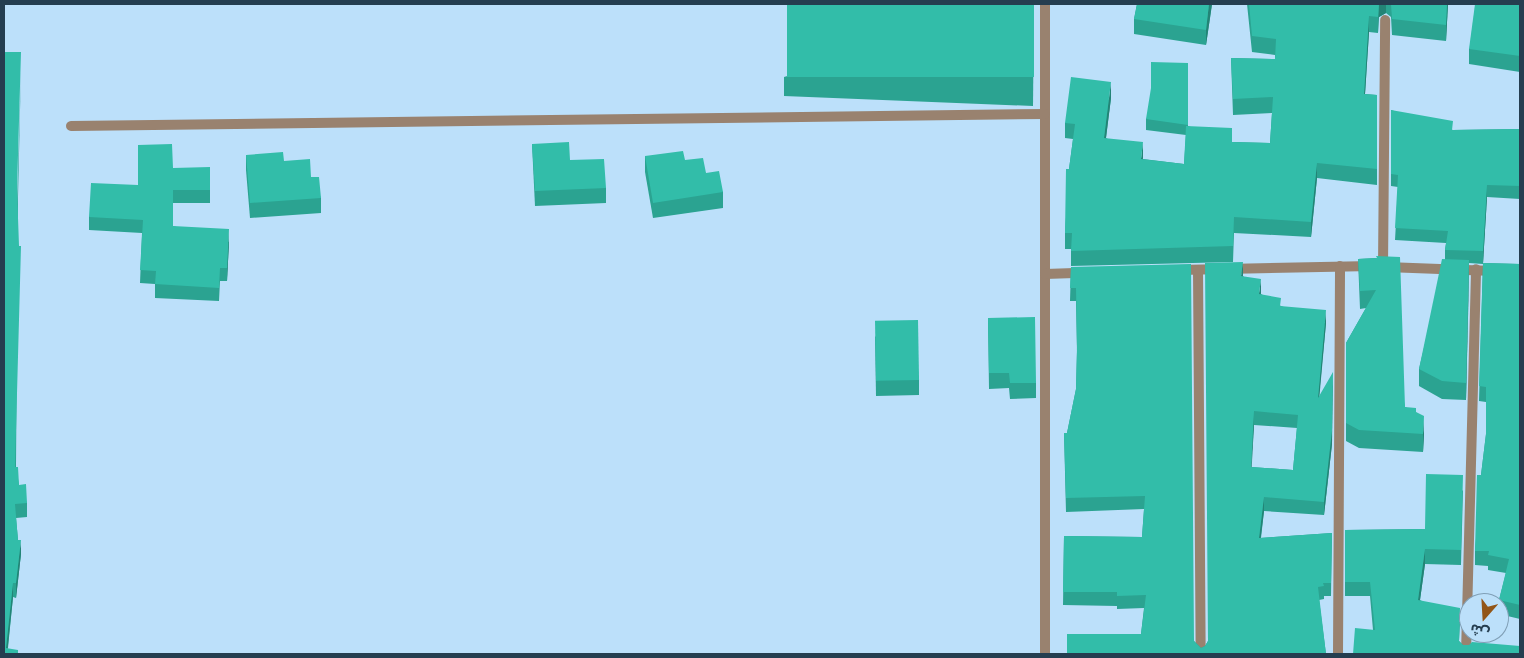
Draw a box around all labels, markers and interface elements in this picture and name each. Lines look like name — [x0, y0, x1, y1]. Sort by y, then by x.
north arrow — [1459, 593, 1509, 643]
text: ش — [1467, 620, 1491, 644]

